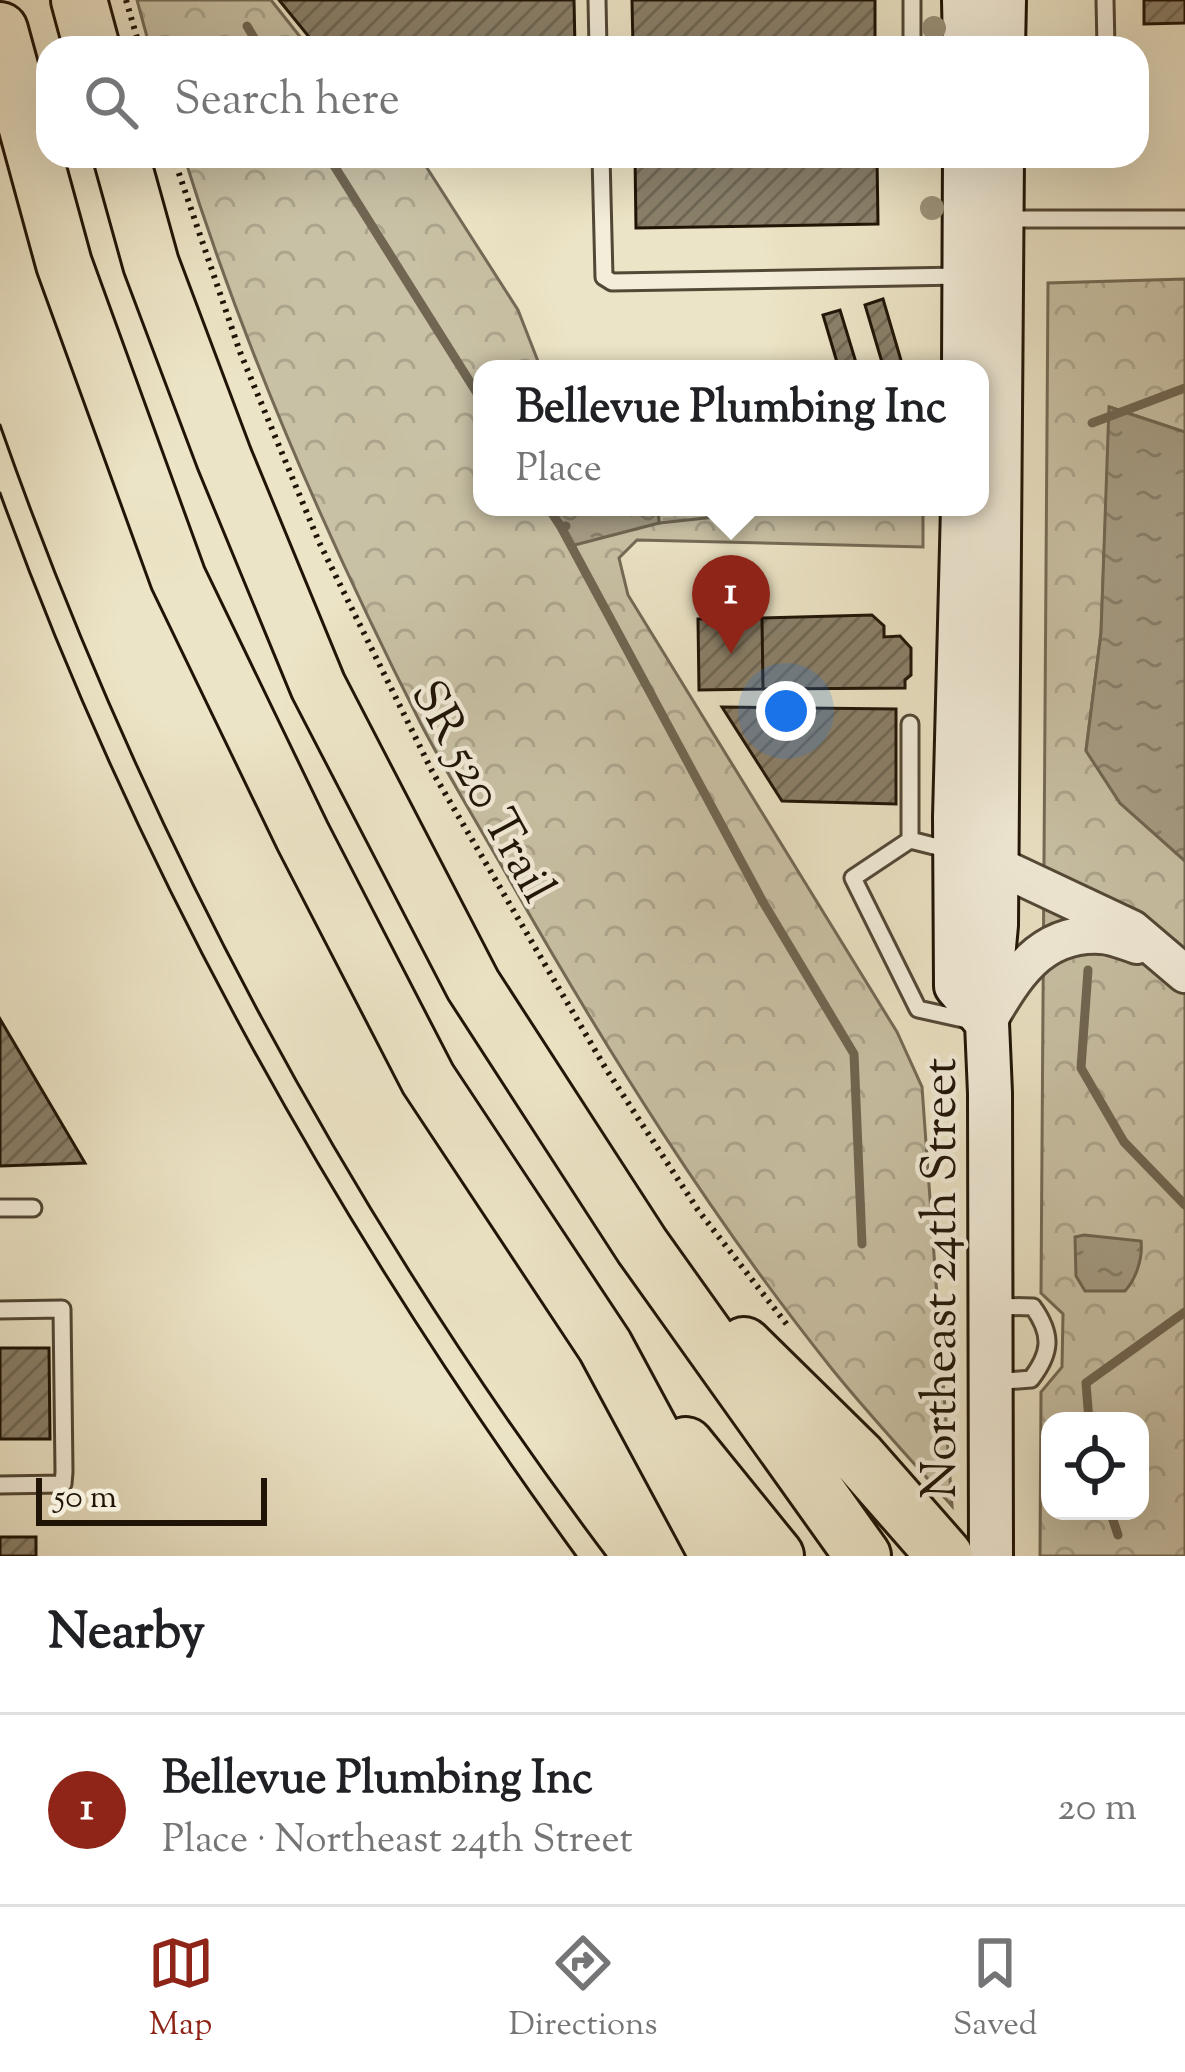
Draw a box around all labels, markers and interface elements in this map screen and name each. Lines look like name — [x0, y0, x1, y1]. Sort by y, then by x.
search box — [36, 36, 1149, 168]
icon: search — [78, 69, 144, 135]
text: Search here — [174, 70, 400, 135]
popup — [473, 360, 989, 516]
text: Bellevue Plumbing Inc — [516, 378, 946, 443]
text: Place — [516, 443, 602, 499]
pin: 1 — [692, 555, 770, 654]
street label: SR 520 Trail — [391, 669, 570, 916]
your location — [756, 681, 816, 741]
street label: Northeast 24th Street — [909, 1058, 978, 1498]
map controls — [1041, 1412, 1149, 1520]
button: locate — [1041, 1412, 1149, 1520]
scale bar — [36, 1472, 267, 1525]
text: 50 m — [54, 1475, 117, 1523]
text: Nearby — [48, 1598, 205, 1671]
text: Bellevue Plumbing Inc — [162, 1749, 593, 1814]
text: 1 — [80, 1782, 94, 1838]
text: 20 m — [1058, 1782, 1137, 1838]
text: Place · Northeast 24th Street — [162, 1814, 633, 1870]
tab: Map — [148, 1930, 214, 2050]
tab: Directions — [509, 1930, 658, 2050]
tab: Saved — [953, 1930, 1037, 2050]

